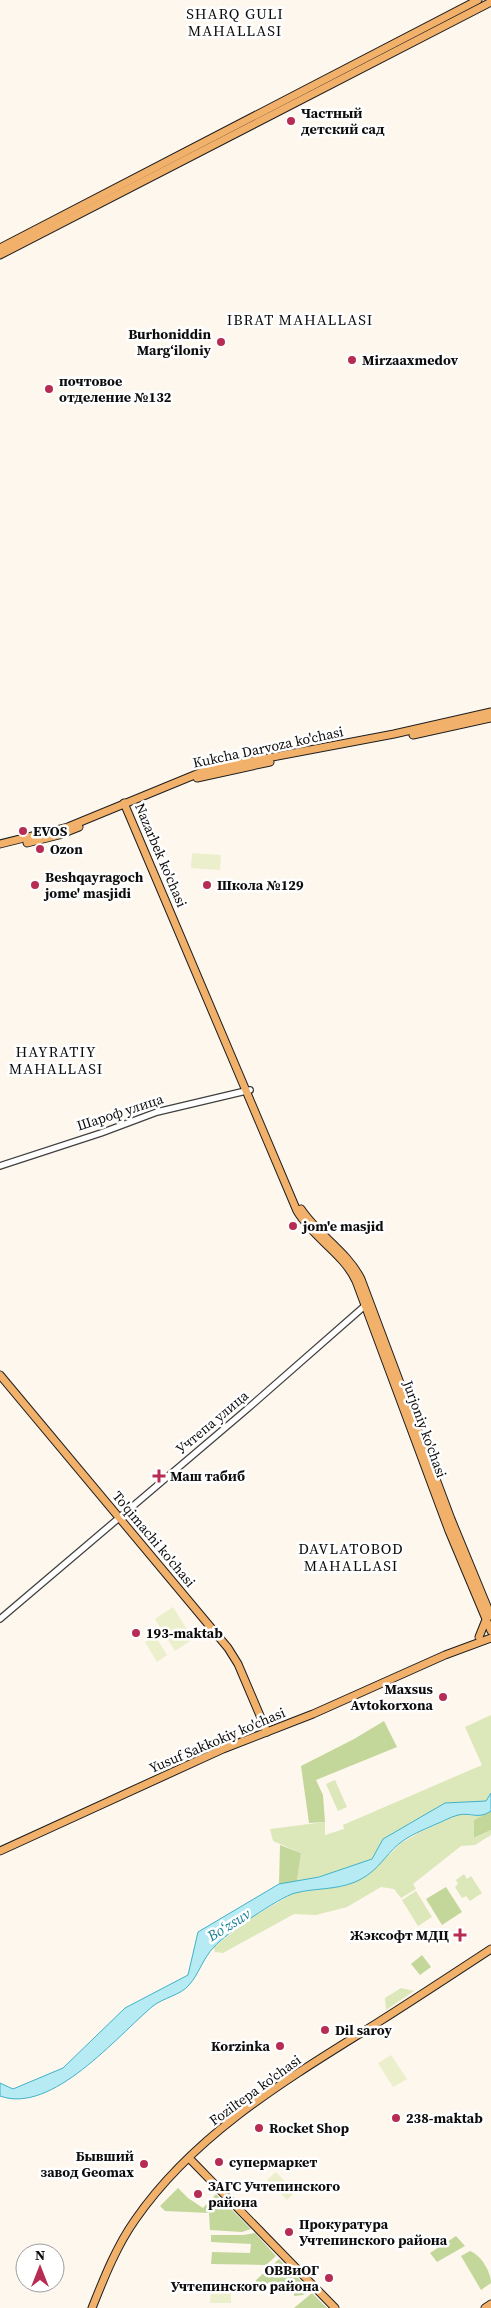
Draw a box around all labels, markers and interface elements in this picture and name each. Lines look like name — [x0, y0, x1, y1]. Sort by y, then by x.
district label: SHARQ GULI MAHALLASI — [186, 3, 284, 41]
place label: Частный детский сад — [301, 103, 385, 139]
marker: Частный детский сад — [285, 115, 297, 127]
district label: IBRAT MAHALLASI — [227, 309, 373, 330]
place label: Burhoniddin Marg‘iloniy — [128, 324, 212, 360]
marker: Burhoniddin Marg‘iloniy — [215, 336, 227, 348]
place label: Mirzaaxmedov — [362, 350, 459, 370]
marker: Mirzaaxmedov — [346, 354, 358, 366]
place label: почтовое отделение №132 — [59, 371, 172, 407]
marker: почтовое отделение №132 — [43, 383, 55, 395]
street label: Kukcha Darvoza ko'chasi — [191, 721, 345, 773]
street label: Nazarbek ko'chasi — [130, 800, 192, 910]
place label: EVOS — [33, 821, 68, 841]
marker: EVOS — [17, 825, 29, 837]
place label: Ozon — [50, 839, 83, 859]
marker: Ozon — [34, 843, 46, 855]
place label: Beshqayragoch jome' masjidi — [43, 867, 144, 903]
place label: Школа №129 — [217, 875, 304, 895]
marker: Beshqayragoch jome' masjidi — [29, 879, 41, 891]
marker: Школа №129 — [201, 879, 213, 891]
district label: HAYRATIY MAHALLASI — [9, 1041, 103, 1079]
street label: Шароф улица — [74, 1088, 167, 1135]
place label: jom'e masjid — [301, 1216, 384, 1236]
marker: jom'e masjid — [287, 1220, 299, 1232]
street label: Jurjoniy ko'chasi — [398, 1377, 452, 1480]
street label: Учтепа улица — [171, 1385, 253, 1458]
place label: Маш табиб — [170, 1466, 245, 1486]
marker: Маш табиб — [152, 1469, 166, 1483]
street label: To'qimachi ko'chasi — [108, 1487, 200, 1591]
district label: DAVLATOBOD MAHALLASI — [298, 1538, 404, 1576]
place label: 193-maktab — [146, 1623, 223, 1643]
marker: 193-maktab — [130, 1627, 142, 1639]
place label: Maxsus Avtokorxona — [350, 1679, 434, 1715]
marker: Maxsus Avtokorxona — [437, 1691, 449, 1703]
street label: Yusuf Sakkokiy ko'chasi — [146, 1702, 288, 1778]
water label: Boʻzsuv — [202, 1903, 255, 1947]
place label: Жэксофт МДЦ — [350, 1925, 449, 1945]
marker: Жэксофт МДЦ — [453, 1928, 467, 1942]
place label: Dil saroy — [335, 2020, 393, 2040]
marker: Dil saroy — [319, 2024, 331, 2036]
place label: Korzinka — [211, 2036, 271, 2056]
marker: Korzinka — [274, 2040, 286, 2052]
street label: Foziltepa ko'chasi — [205, 2050, 305, 2130]
place label: 238-maktab — [406, 2108, 483, 2128]
marker: 238-maktab — [390, 2112, 402, 2124]
place label: Rocket Shop — [269, 2118, 350, 2138]
marker: Rocket Shop — [253, 2122, 265, 2134]
place label: Бывший завод Geomax — [41, 2146, 134, 2182]
place label: супермаркет — [229, 2152, 317, 2172]
marker: супермаркет — [213, 2156, 225, 2168]
marker: Бывший завод Geomax — [138, 2158, 150, 2170]
place label: ЗАГС Учтепинского района — [208, 2176, 340, 2212]
marker: ЗАГС Учтепинского района — [192, 2188, 204, 2200]
place label: Прокуратура Учтепинского района — [299, 2214, 448, 2250]
marker: Прокуратура Учтепинского района — [283, 2226, 295, 2238]
north arrow — [15, 2243, 65, 2293]
text: N — [35, 2245, 45, 2265]
place label: ОВВиОГ Учтепинского района — [171, 2260, 320, 2296]
marker: ОВВиОГ Учтепинского района — [323, 2272, 335, 2284]

